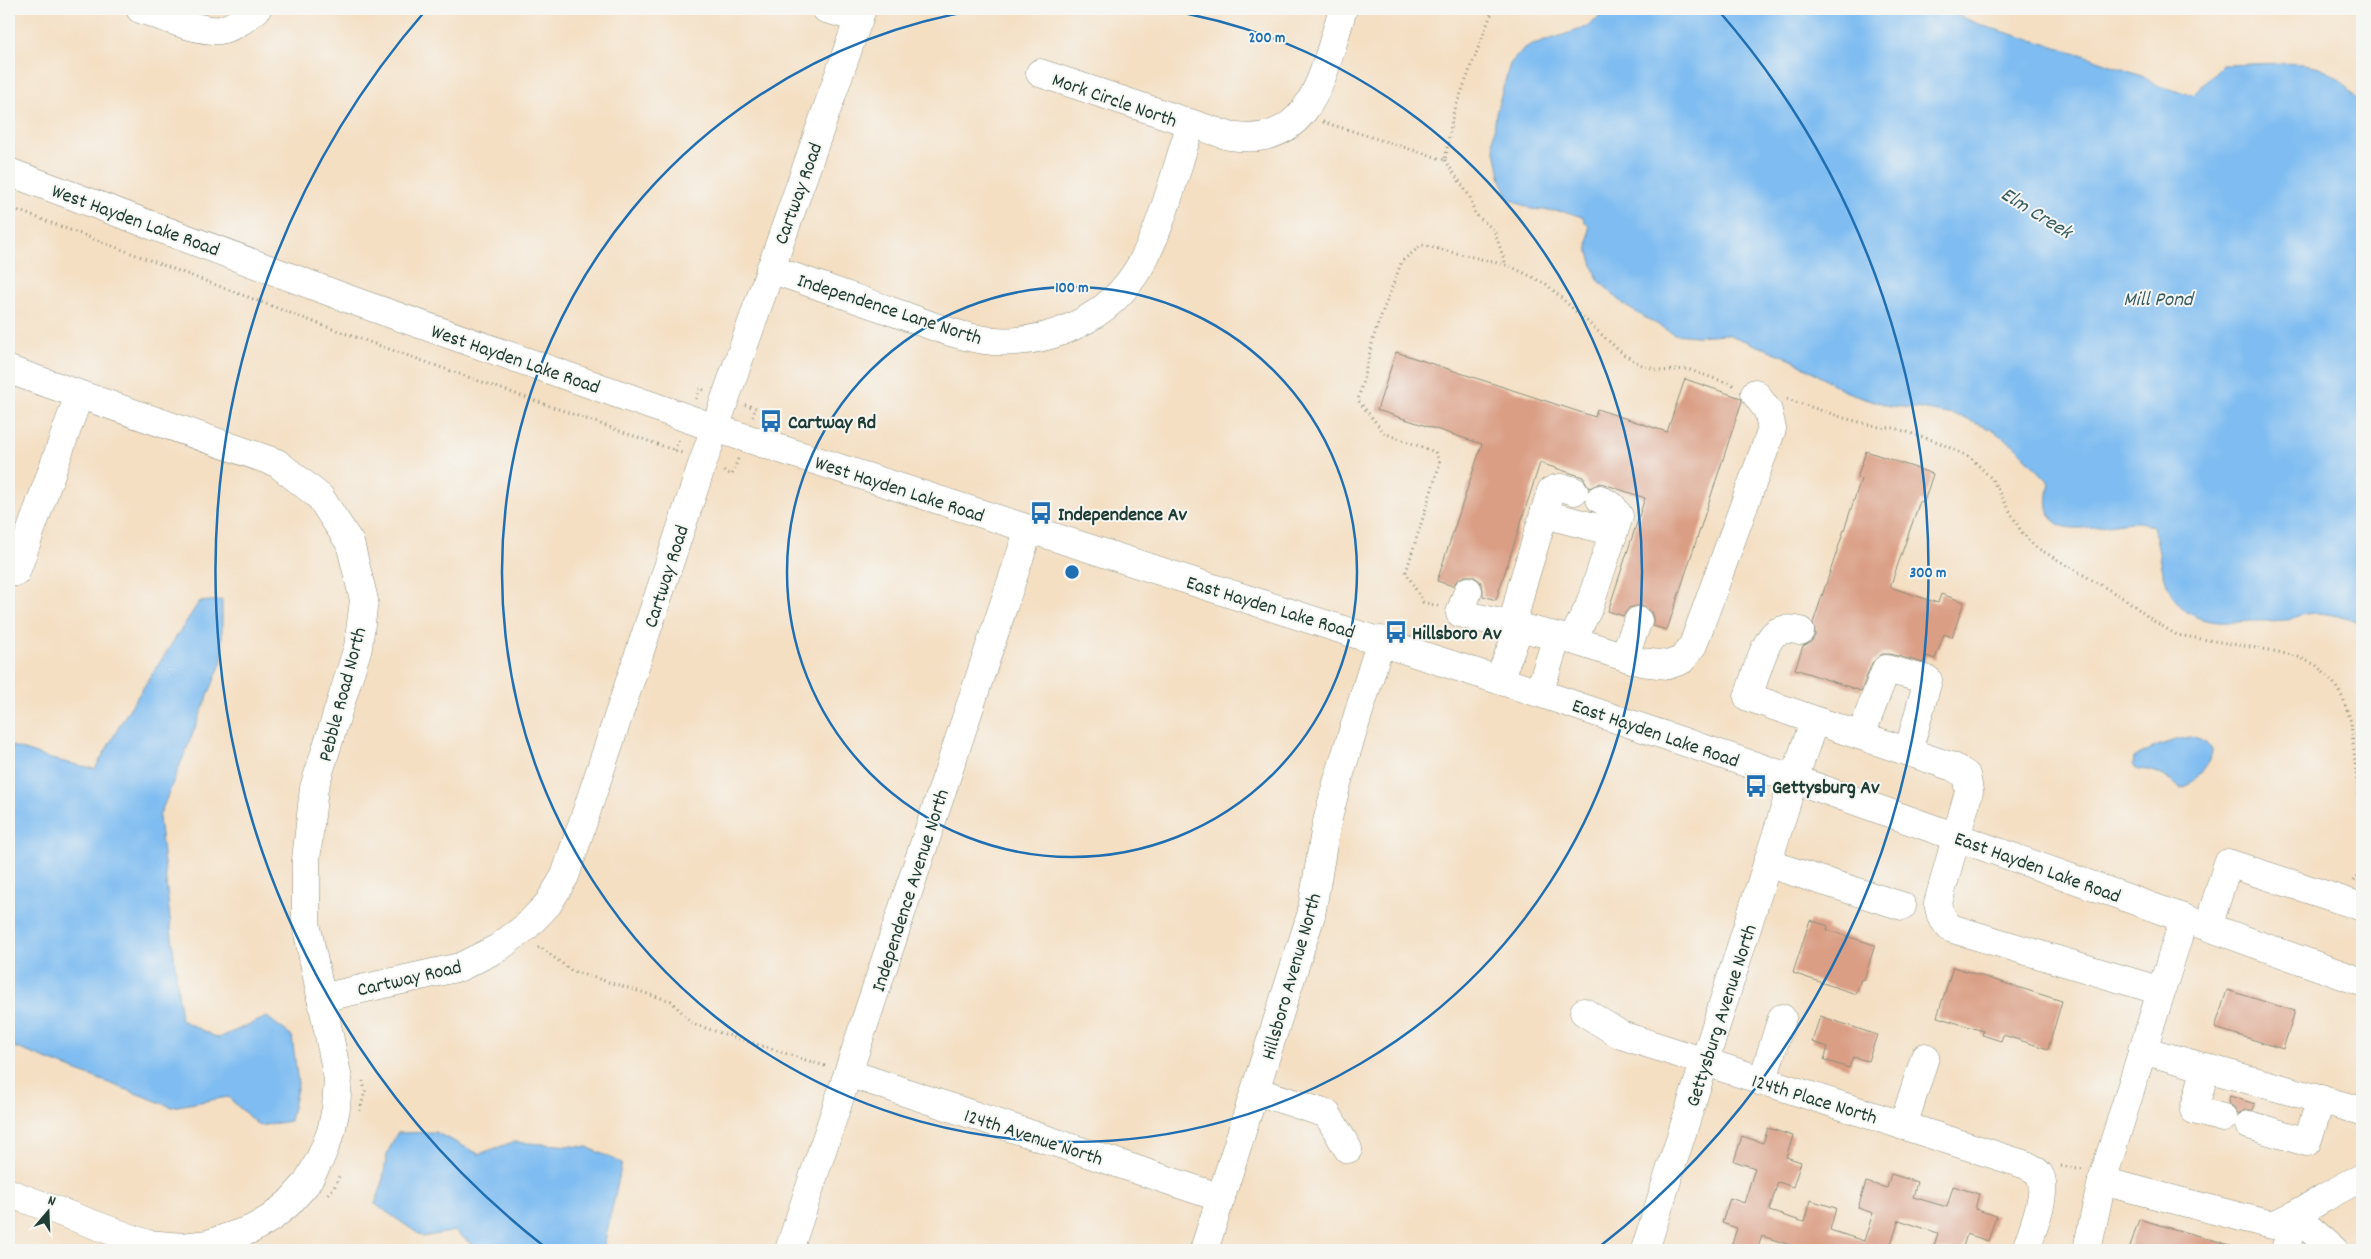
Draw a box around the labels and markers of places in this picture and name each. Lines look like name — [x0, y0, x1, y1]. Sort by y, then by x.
bus stop icon: Cartway Rd — [758, 408, 784, 434]
place label: Cartway Rd — [788, 410, 876, 438]
bus stop icon: Independence Av — [1028, 500, 1054, 526]
place label: Independence Av — [1058, 502, 1188, 530]
centre of rings — [1063, 563, 1081, 581]
bus stop icon: Hillsboro Av — [1383, 619, 1409, 645]
place label: Hillsboro Av — [1412, 621, 1502, 649]
bus stop icon: Gettysburg Av — [1743, 773, 1769, 799]
place label: Gettysburg Av — [1772, 775, 1880, 803]

